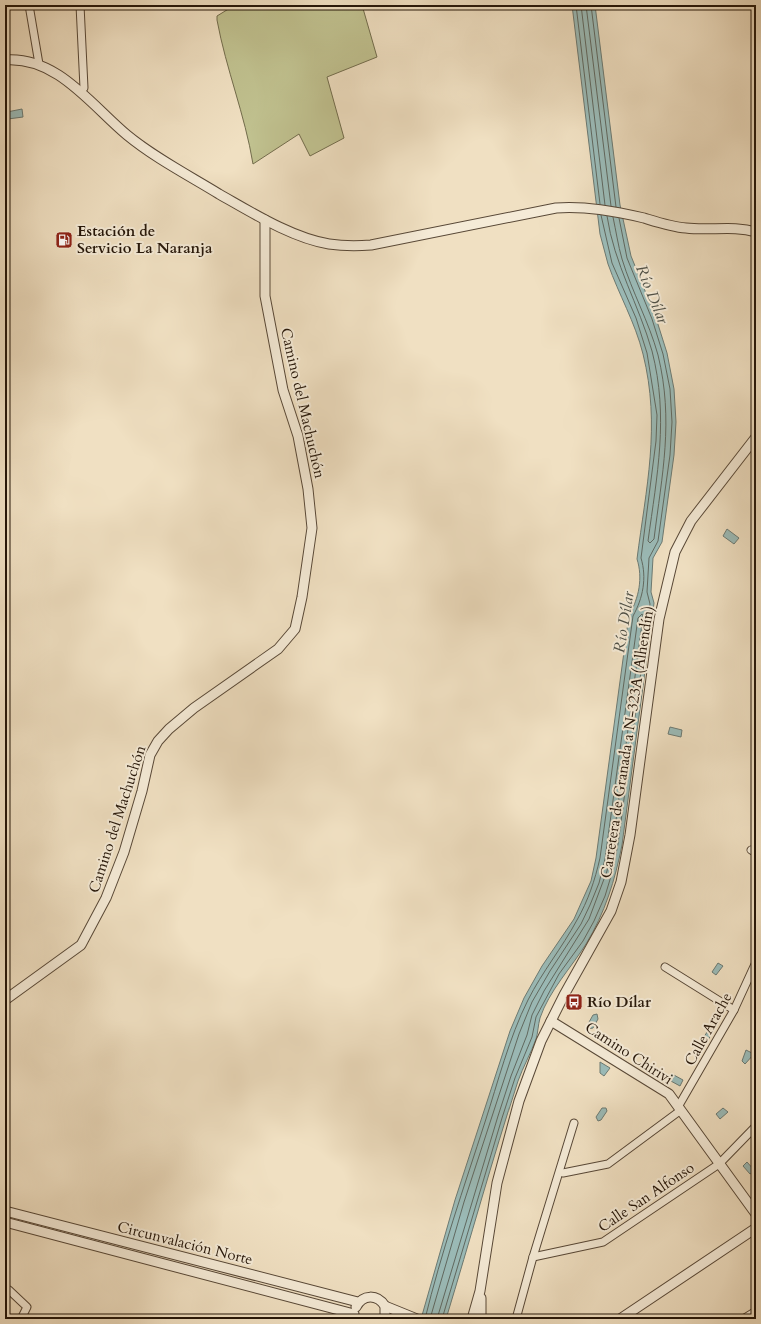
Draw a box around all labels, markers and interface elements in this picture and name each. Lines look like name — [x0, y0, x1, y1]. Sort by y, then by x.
place label: Estación de Servicio La Naranja — [77, 221, 213, 258]
fuel station icon: Estación de Servicio La Naranja — [54, 230, 74, 250]
water label: Río Dílar — [630, 262, 674, 328]
street label: Camino del Machuchón — [276, 326, 330, 481]
water label: Río Dílar — [608, 589, 640, 654]
street label: Carretera de Granada a N-323A (Alhendín) — [596, 604, 658, 880]
street label: Camino del Machuchón — [84, 742, 150, 895]
street label: Calle Arache — [680, 989, 736, 1069]
bus stop icon: Río Dílar — [564, 992, 584, 1012]
place label: Río Dílar — [587, 992, 652, 1012]
street label: Camino Chirivi — [581, 1017, 677, 1089]
street label: Calle San Alfonso — [594, 1157, 698, 1237]
street label: Circunvalación Norte — [115, 1217, 255, 1270]

